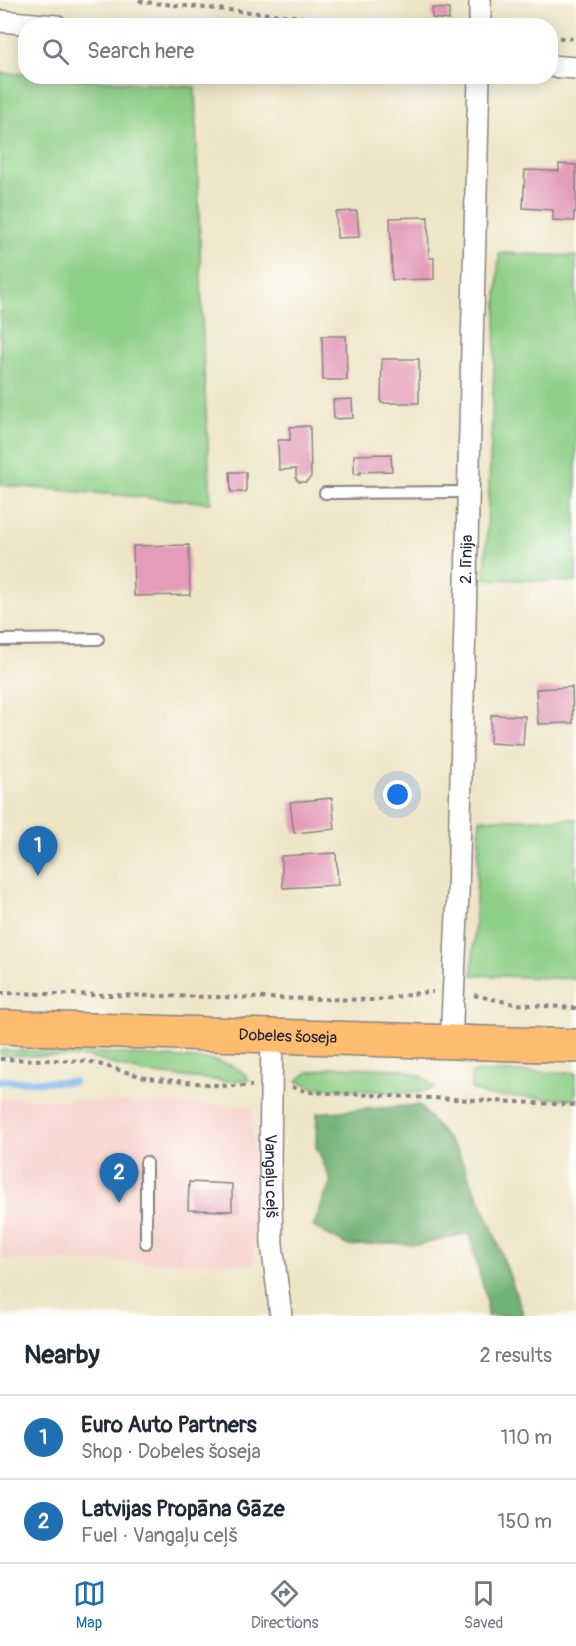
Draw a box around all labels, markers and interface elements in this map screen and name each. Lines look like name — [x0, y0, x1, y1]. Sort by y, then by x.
search box — [18, 18, 558, 84]
icon: search — [39, 35, 72, 68]
text: Search here — [87, 37, 194, 65]
street label: 2. līnija — [456, 534, 477, 584]
your location — [383, 780, 412, 809]
pin: 1 — [18, 826, 57, 876]
street label: Dobeles šoseja — [238, 1025, 337, 1048]
street label: Vangaļu ceļš — [260, 1134, 281, 1218]
pin: 2 — [100, 1154, 138, 1203]
text: Nearby — [24, 1339, 100, 1371]
text: 2 results — [480, 1343, 552, 1368]
text: Euro Auto Partners — [81, 1411, 257, 1439]
text: 1 — [40, 1425, 47, 1450]
text: 110 m — [501, 1425, 552, 1450]
text: Shop · Dobeles šoseja — [81, 1439, 261, 1464]
text: Latvijas Propāna Gāze — [81, 1495, 285, 1523]
text: 2 — [38, 1509, 49, 1534]
text: 150 m — [498, 1509, 552, 1534]
text: Fuel · Vangaļu ceļš — [81, 1523, 238, 1548]
tab: Map — [73, 1577, 106, 1633]
tab: Directions — [251, 1577, 319, 1633]
tab: Saved — [464, 1577, 503, 1633]

